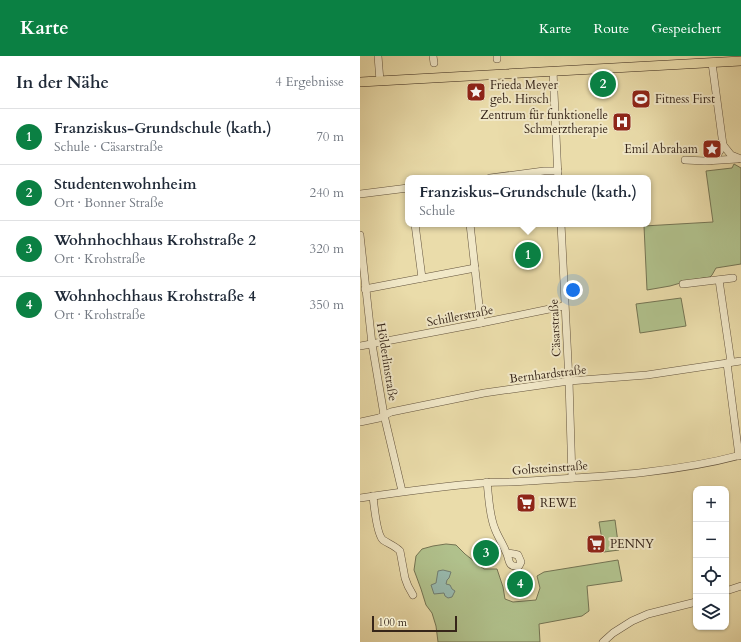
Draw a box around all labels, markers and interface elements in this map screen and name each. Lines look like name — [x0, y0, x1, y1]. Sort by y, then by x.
text: Karte — [20, 15, 69, 41]
text: Karte — [539, 19, 571, 38]
text: Route — [593, 19, 629, 38]
text: Gespeichert — [651, 19, 721, 38]
pin: 2 — [590, 69, 616, 99]
text: In der Nähe — [16, 71, 109, 94]
text: 4 Ergebnisse — [275, 73, 344, 91]
place label: Frieda Meyer geb. Hirsch — [490, 77, 558, 107]
place icon: Frieda Meyer geb. Hirsch — [465, 81, 487, 103]
sports icon: Fitness First — [630, 88, 652, 110]
place label: Fitness First — [655, 91, 715, 107]
place label: Zentrum für funktionelle Schmerztherapie — [480, 107, 608, 137]
hospital icon: Zentrum für funktionelle Schmerztherapie — [611, 111, 633, 133]
text: Franziskus-Grundschule (kath.) — [54, 118, 271, 138]
text: 1 — [26, 128, 32, 146]
text: 70 m — [316, 128, 344, 146]
text: Schule · Cäsarstraße — [54, 138, 163, 156]
place icon: Emil Abraham — [701, 138, 723, 160]
place label: Emil Abraham — [624, 141, 699, 157]
text: Studentenwohnheim — [54, 174, 197, 194]
popup — [405, 175, 651, 227]
text: Franziskus-Grundschule (kath.) — [419, 182, 637, 202]
text: 2 — [26, 184, 32, 202]
text: 240 m — [310, 184, 344, 202]
text: Ort · Bonner Straße — [54, 194, 164, 212]
text: Schule — [419, 202, 455, 220]
text: Wohnhochhaus Krohstraße 2 — [54, 230, 256, 250]
text: 3 — [26, 240, 32, 258]
text: 320 m — [310, 240, 344, 258]
pin: 1 — [515, 240, 541, 270]
text: Ort · Krohstraße — [54, 250, 145, 268]
your location — [563, 280, 583, 300]
text: Wohnhochhaus Krohstraße 4 — [54, 286, 256, 306]
text: 4 — [26, 296, 32, 314]
text: 350 m — [310, 296, 344, 314]
street label: Cäsarstraße — [545, 299, 565, 357]
street label: Schillerstraße — [425, 302, 495, 330]
text: Ort · Krohstraße — [54, 306, 145, 324]
street label: Hölderlinstraße — [373, 322, 401, 402]
street label: Bernhardstraße — [509, 361, 587, 387]
street label: Goltsteinstraße — [511, 457, 589, 479]
map controls — [693, 486, 729, 630]
button: + — [693, 486, 729, 522]
supermarket icon: REWE — [515, 492, 537, 514]
place label: REWE — [540, 495, 576, 511]
button: − — [693, 522, 729, 558]
supermarket icon: PENNY — [585, 533, 607, 555]
place label: PENNY — [610, 536, 654, 552]
pin: 3 — [473, 538, 499, 568]
button: locate — [693, 558, 729, 594]
pin: 4 — [507, 569, 533, 599]
button: layers — [693, 594, 729, 630]
scale bar — [372, 614, 457, 633]
text: 100 m — [378, 615, 407, 630]

